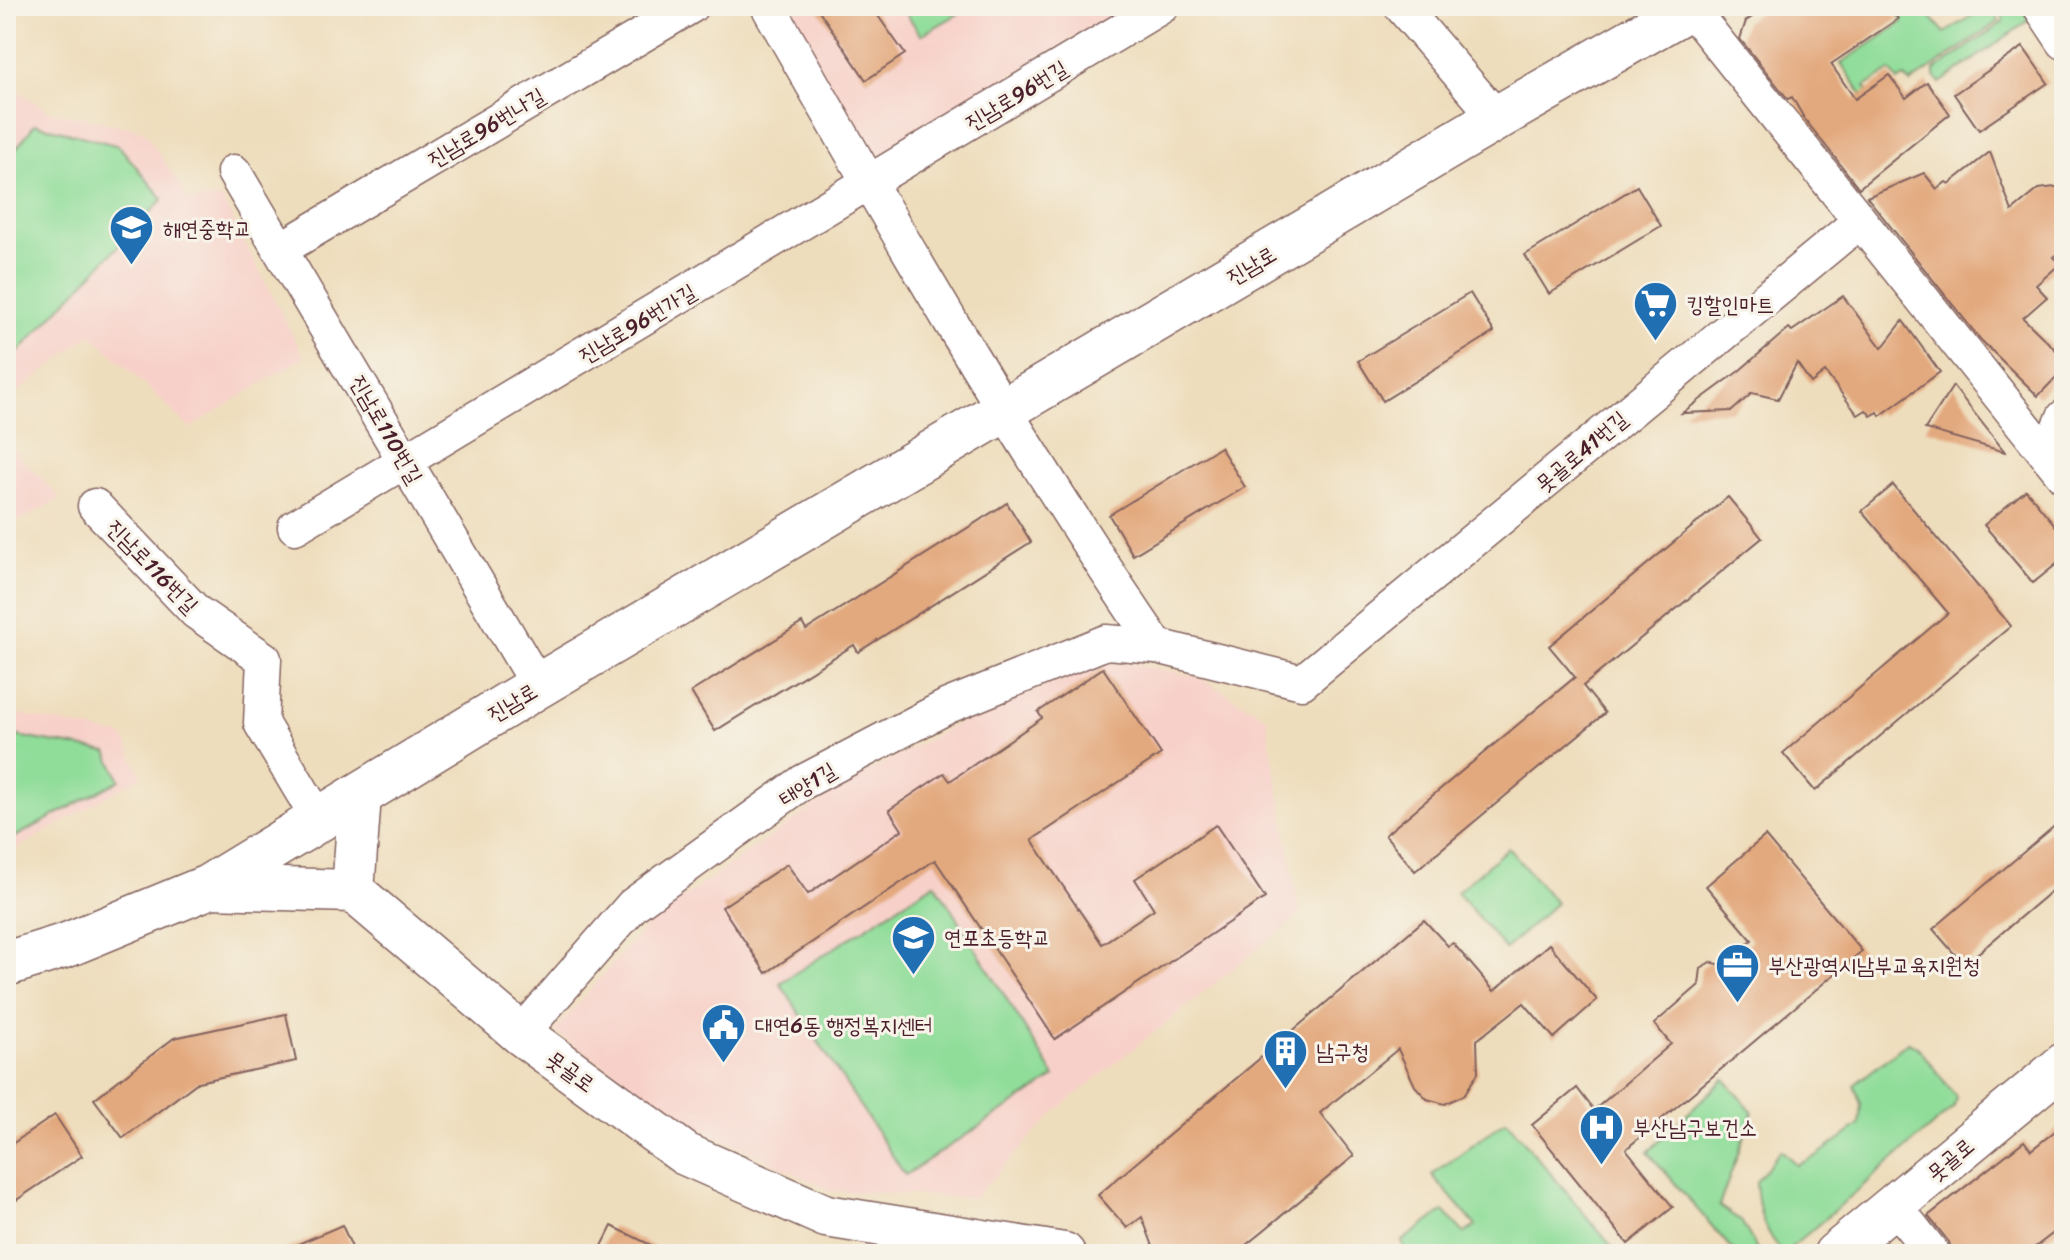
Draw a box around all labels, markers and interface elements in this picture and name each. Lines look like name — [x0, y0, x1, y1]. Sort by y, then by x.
street label: 진남로96번길 — [957, 49, 1076, 142]
street label: 진남로96번나길 — [420, 77, 553, 178]
school or university icon: 해연중학교 — [108, 204, 156, 267]
place label: 해연중학교 — [163, 209, 252, 248]
street label: 진남로 — [1218, 235, 1284, 296]
street label: 진남로96번가길 — [571, 273, 704, 374]
supermarket icon: 킹할인마트 — [1631, 280, 1679, 343]
place label: 킹할인마트 — [1686, 285, 1775, 324]
street label: 진남로110번길 — [339, 367, 434, 492]
street label: 못골로41번길 — [1526, 400, 1637, 502]
street label: 진남로116번길 — [97, 510, 209, 623]
street label: 진남로 — [479, 672, 545, 733]
street label: 태양1길 — [770, 751, 844, 818]
school or university icon: 연포초등학교 — [889, 913, 937, 976]
place label: 연포초등학교 — [944, 918, 1050, 957]
office icon: 부산광역시남부교육지원청 — [1713, 941, 1761, 1004]
place label: 부산광역시남부교육지원청 — [1768, 946, 1980, 985]
public building icon: 대연6동 행정복지센터 — [700, 1001, 748, 1064]
place label: 대연6동 행정복지센터 — [755, 1006, 933, 1045]
building icon: 남구청 — [1261, 1027, 1309, 1090]
place label: 남구청 — [1316, 1032, 1369, 1071]
street label: 못골로 — [538, 1040, 604, 1103]
hospital icon: 부산남구보건소 — [1578, 1103, 1626, 1166]
place label: 부산남구보건소 — [1633, 1108, 1757, 1147]
street label: 못골로 — [1917, 1127, 1983, 1191]

